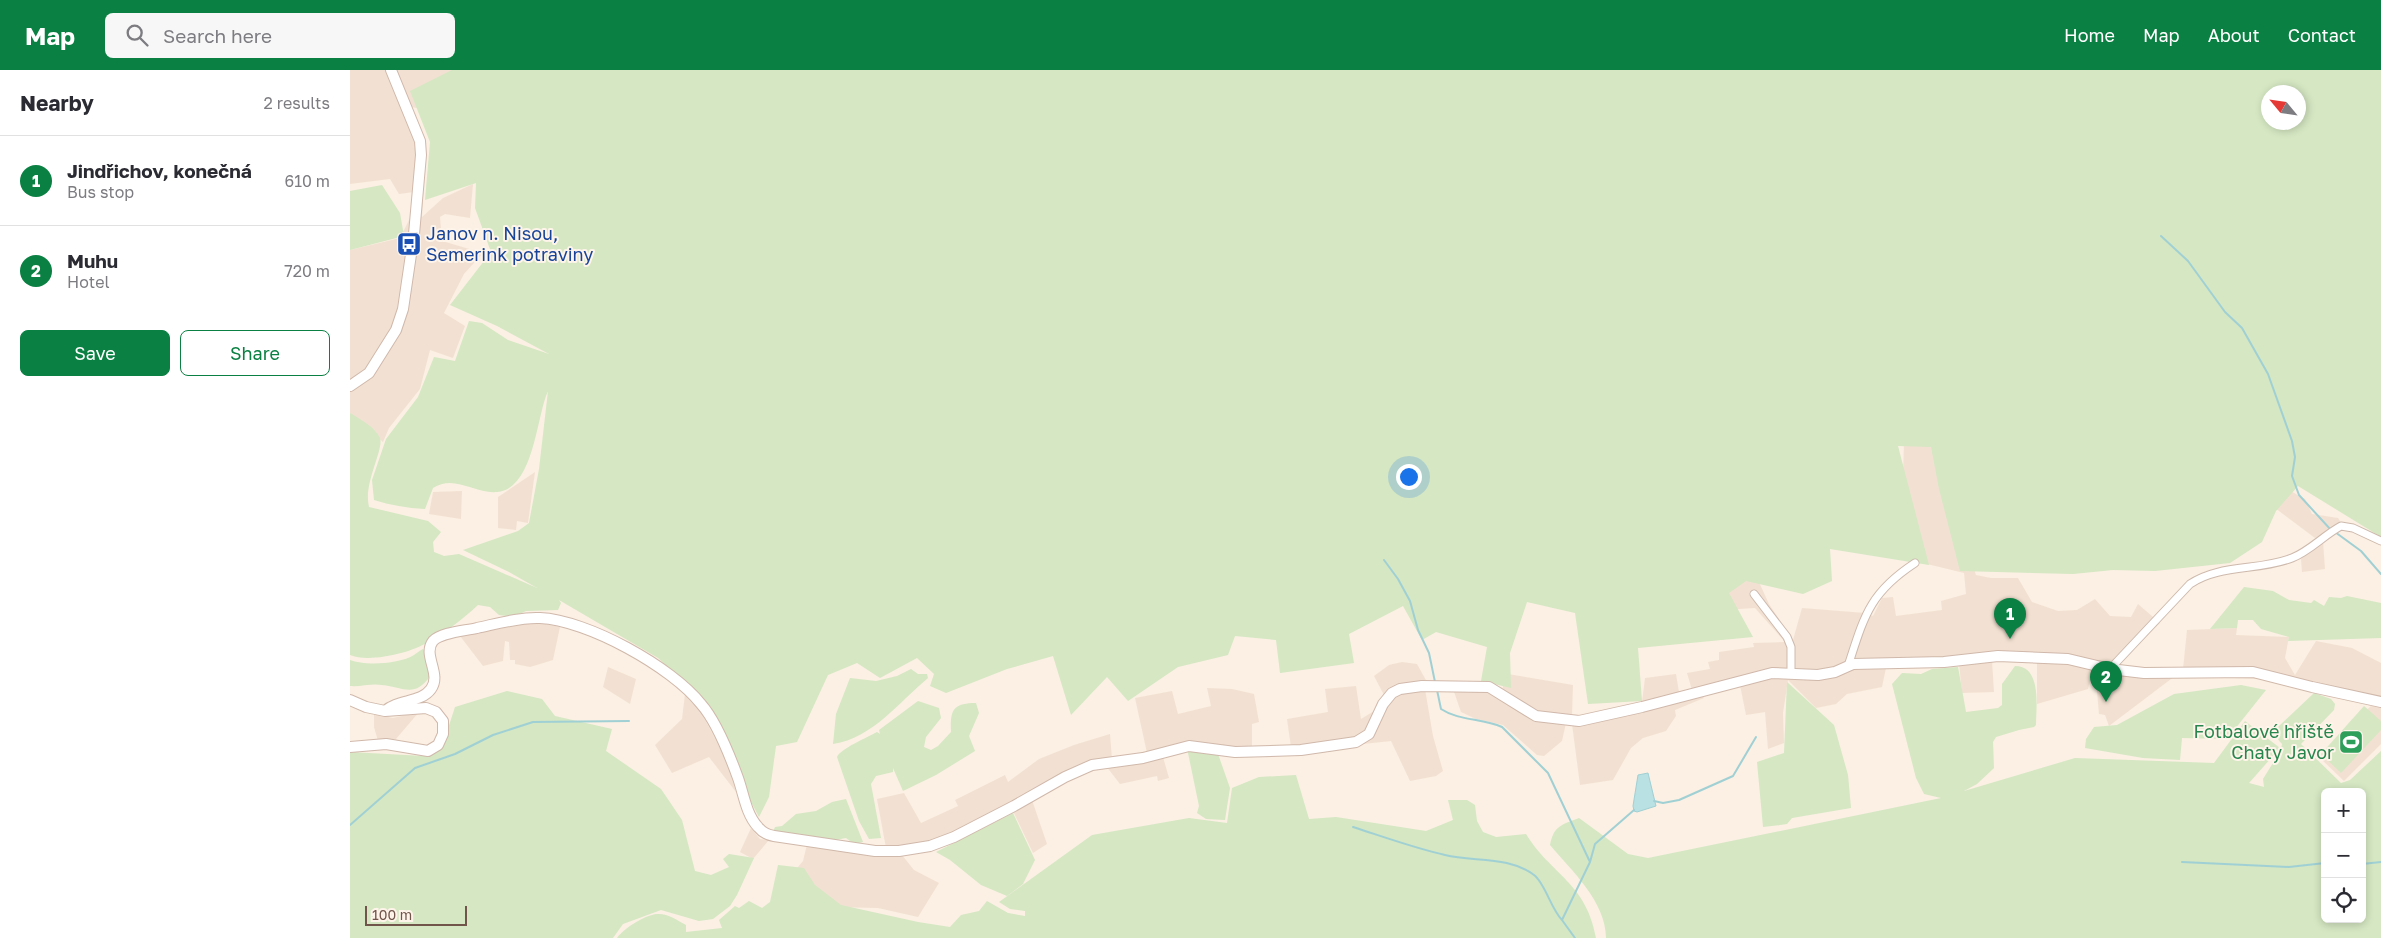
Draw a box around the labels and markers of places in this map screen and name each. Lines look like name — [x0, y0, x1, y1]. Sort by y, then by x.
place label: Janov n. Nisou, Semerink potraviny — [426, 222, 593, 265]
bus stop icon: Janov n. Nisou, Semerink potraviny — [396, 231, 422, 257]
pin: 1 — [1994, 598, 2026, 639]
pin: 2 — [2090, 661, 2122, 702]
place label: Fotbalové hřiště Chaty Javor — [2193, 720, 2334, 763]
sports icon: Fotbalové hřiště Chaty Javor — [2338, 729, 2364, 755]

